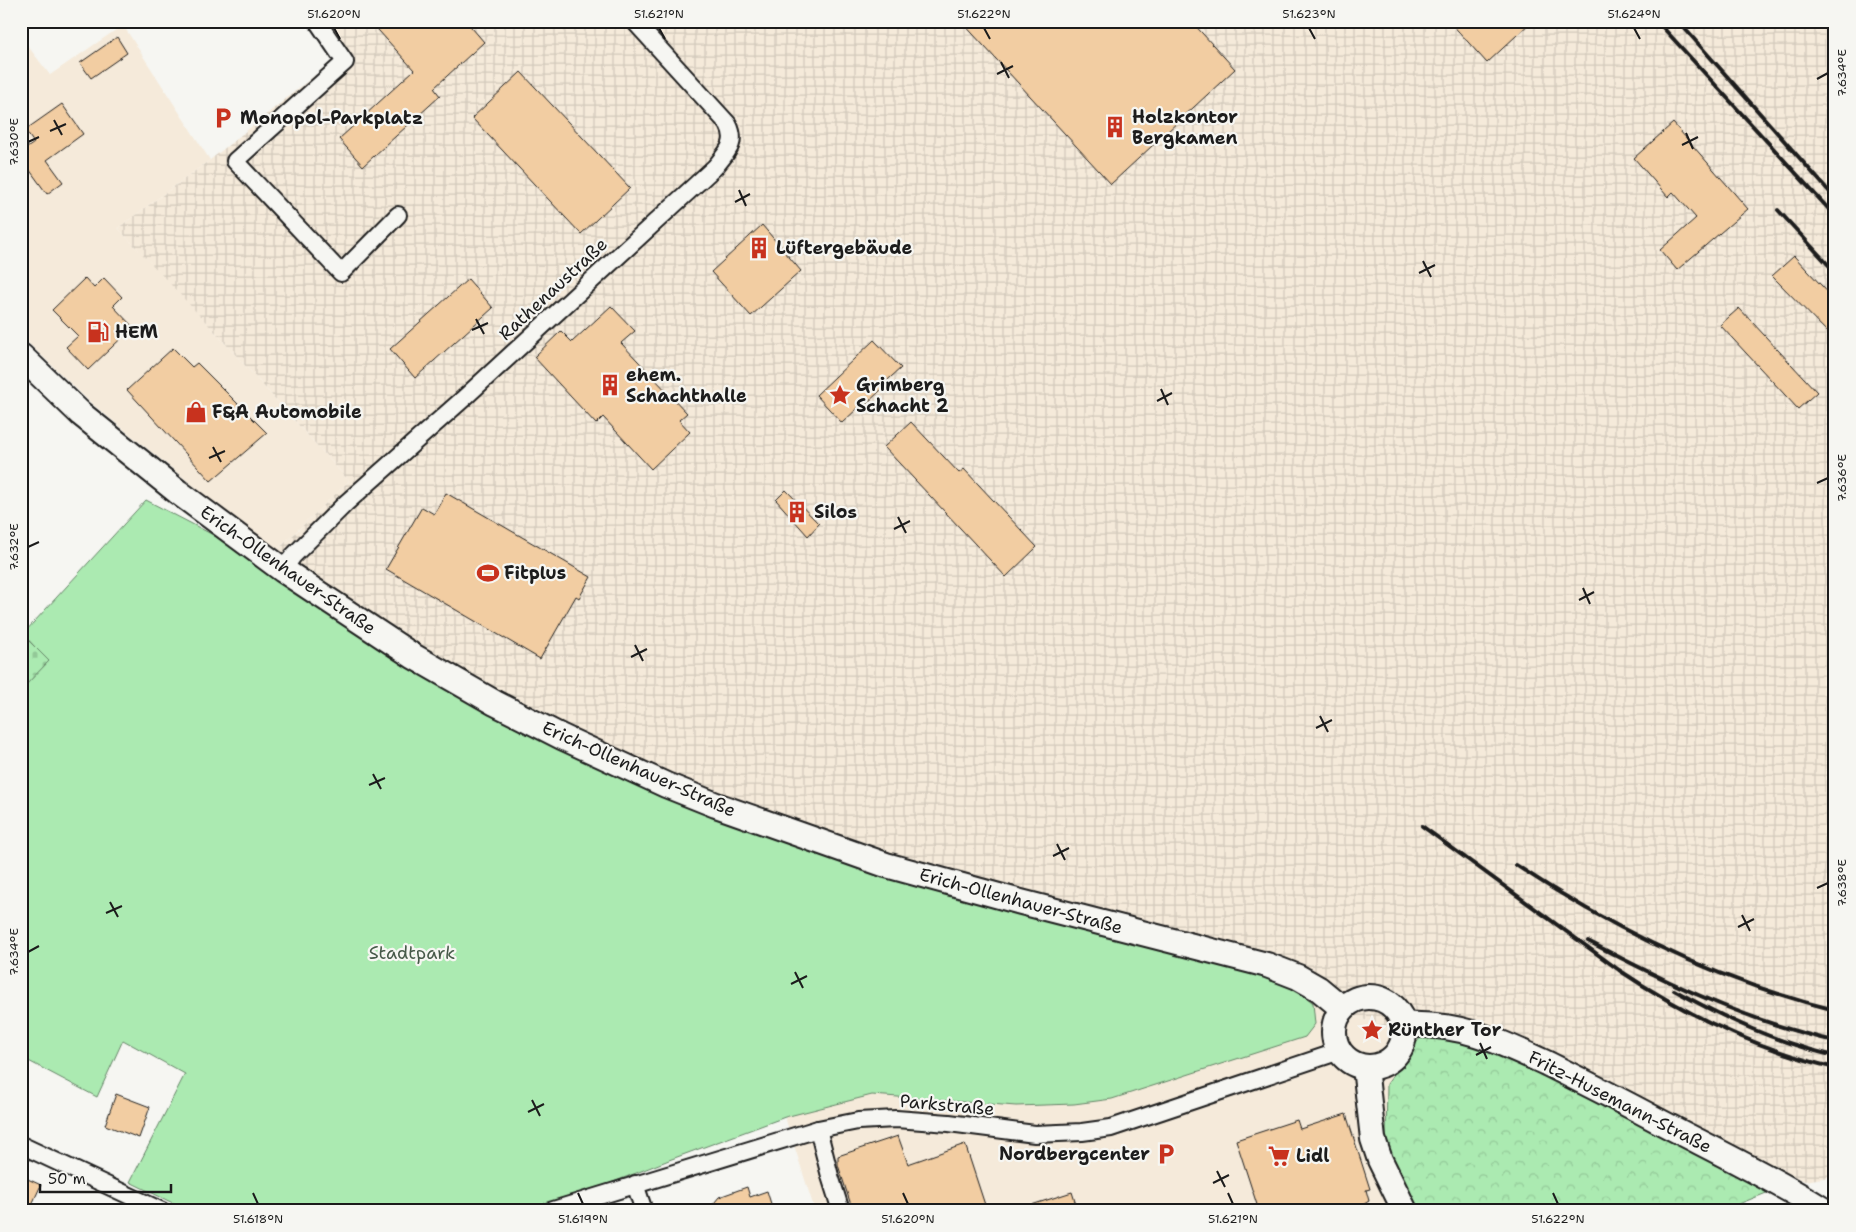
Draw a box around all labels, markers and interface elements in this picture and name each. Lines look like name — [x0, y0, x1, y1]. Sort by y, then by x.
text: 51.620°N — [307, 6, 361, 22]
text: 51.621°N — [634, 6, 684, 22]
text: 51.622°N — [957, 6, 1011, 22]
text: 51.623°N — [1282, 6, 1336, 22]
text: 51.624°N — [1607, 6, 1661, 22]
text: 7.634°E — [1834, 49, 1850, 97]
parking icon: Monopol-Parkplatz — [210, 105, 236, 131]
place label: Holzkontor Bergkamen — [1132, 105, 1238, 150]
place label: Monopol-Parkplatz — [240, 106, 423, 130]
building icon: Holzkontor Bergkamen — [1102, 114, 1128, 140]
text: 7.630°E — [6, 118, 22, 166]
street label: Rathenaustraße — [493, 232, 613, 346]
building icon: Lüftergebäude — [746, 235, 772, 261]
place label: Lüftergebäude — [776, 236, 912, 260]
fuel station icon: HEM — [85, 319, 111, 345]
place label: HEM — [115, 320, 159, 344]
place label: ehem. Schachthalle — [626, 363, 747, 408]
building icon: ehem. Schachthalle — [597, 372, 623, 398]
place label: Grimberg Schacht 2 — [856, 373, 949, 418]
place icon: Grimberg Schacht 2 — [827, 382, 853, 408]
shop icon: F&A Automobile — [183, 399, 209, 425]
place label: F&A Automobile — [212, 400, 362, 424]
text: 7.636°E — [1834, 454, 1850, 502]
building icon: Silos — [784, 499, 810, 525]
street label: Erich-Ollenhauer-Straße — [195, 500, 381, 640]
place label: Silos — [814, 500, 857, 524]
text: 7.632°E — [6, 523, 22, 571]
sports icon: Fitplus — [475, 560, 501, 586]
place label: Fitplus — [504, 561, 566, 585]
street label: Erich-Ollenhauer-Straße — [538, 715, 740, 823]
text: 7.638°E — [1834, 859, 1850, 907]
street label: Erich-Ollenhauer-Straße — [917, 862, 1125, 940]
text: 7.634°E — [6, 928, 22, 976]
park label: Stadtpark — [369, 941, 455, 965]
place icon: Rünther Tor — [1359, 1017, 1385, 1043]
place label: Rünther Tor — [1388, 1018, 1502, 1042]
street label: Fritz-Husemann-Straße — [1524, 1045, 1716, 1159]
street label: Parkstraße — [899, 1089, 995, 1121]
parking icon: Nordbergcenter — [1153, 1141, 1179, 1167]
place label: Nordbergcenter — [999, 1142, 1150, 1166]
supermarket icon: Lidl — [1266, 1143, 1292, 1169]
place label: Lidl — [1296, 1144, 1329, 1168]
scale bar — [40, 1162, 171, 1194]
text: 50 m — [48, 1169, 86, 1189]
text: 51.618°N — [233, 1211, 283, 1227]
text: 51.619°N — [558, 1211, 608, 1227]
text: 51.620°N — [881, 1211, 935, 1227]
text: 51.621°N — [1208, 1211, 1258, 1227]
text: 51.622°N — [1531, 1211, 1585, 1227]

